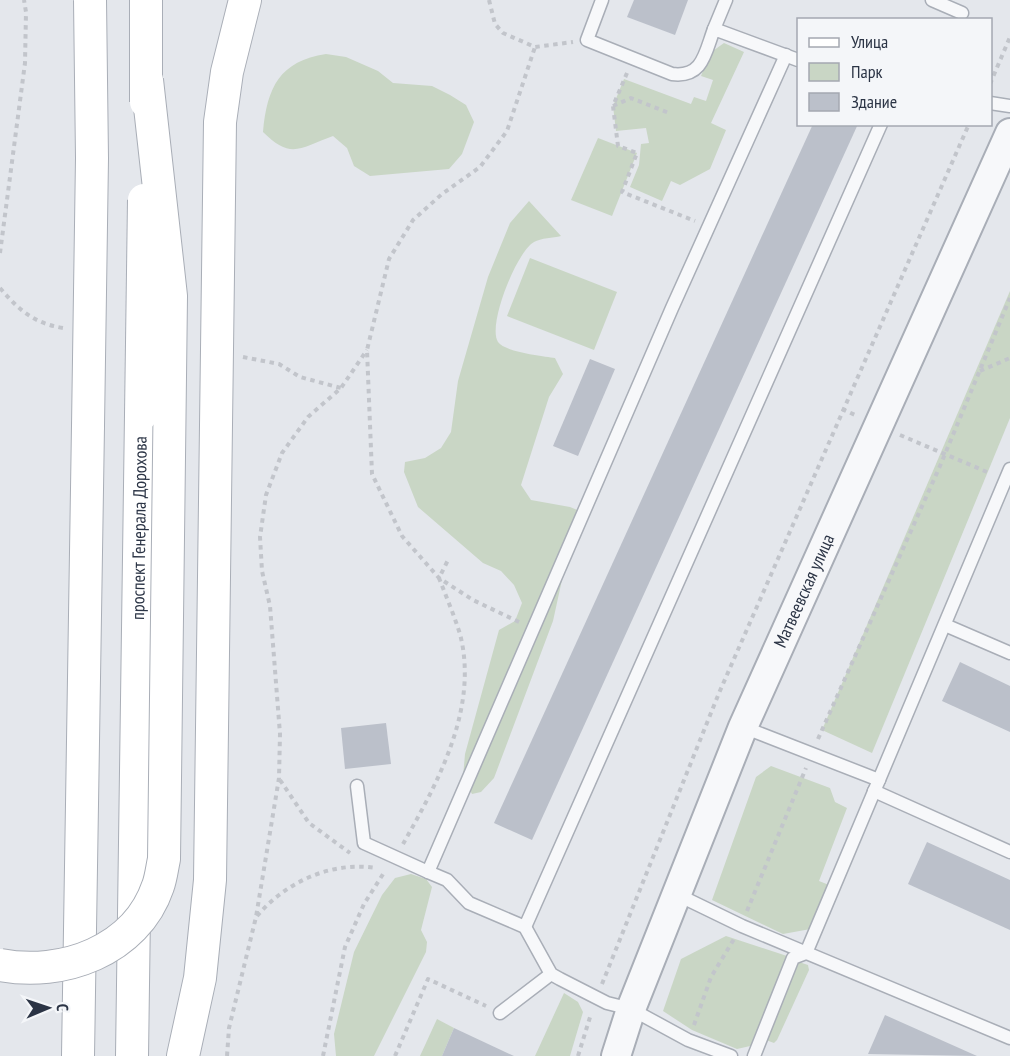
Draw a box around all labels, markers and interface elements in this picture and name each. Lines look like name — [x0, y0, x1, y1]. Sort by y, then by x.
legend — [797, 18, 992, 126]
text: Улица — [851, 30, 888, 53]
text: Парк — [851, 60, 882, 83]
text: Здание — [851, 90, 897, 113]
street label: проспект Генерала Дорохова — [126, 436, 152, 620]
street label: Матвеевская улица — [768, 530, 839, 651]
north arrow — [18, 978, 78, 1038]
text: С — [53, 1003, 73, 1012]

